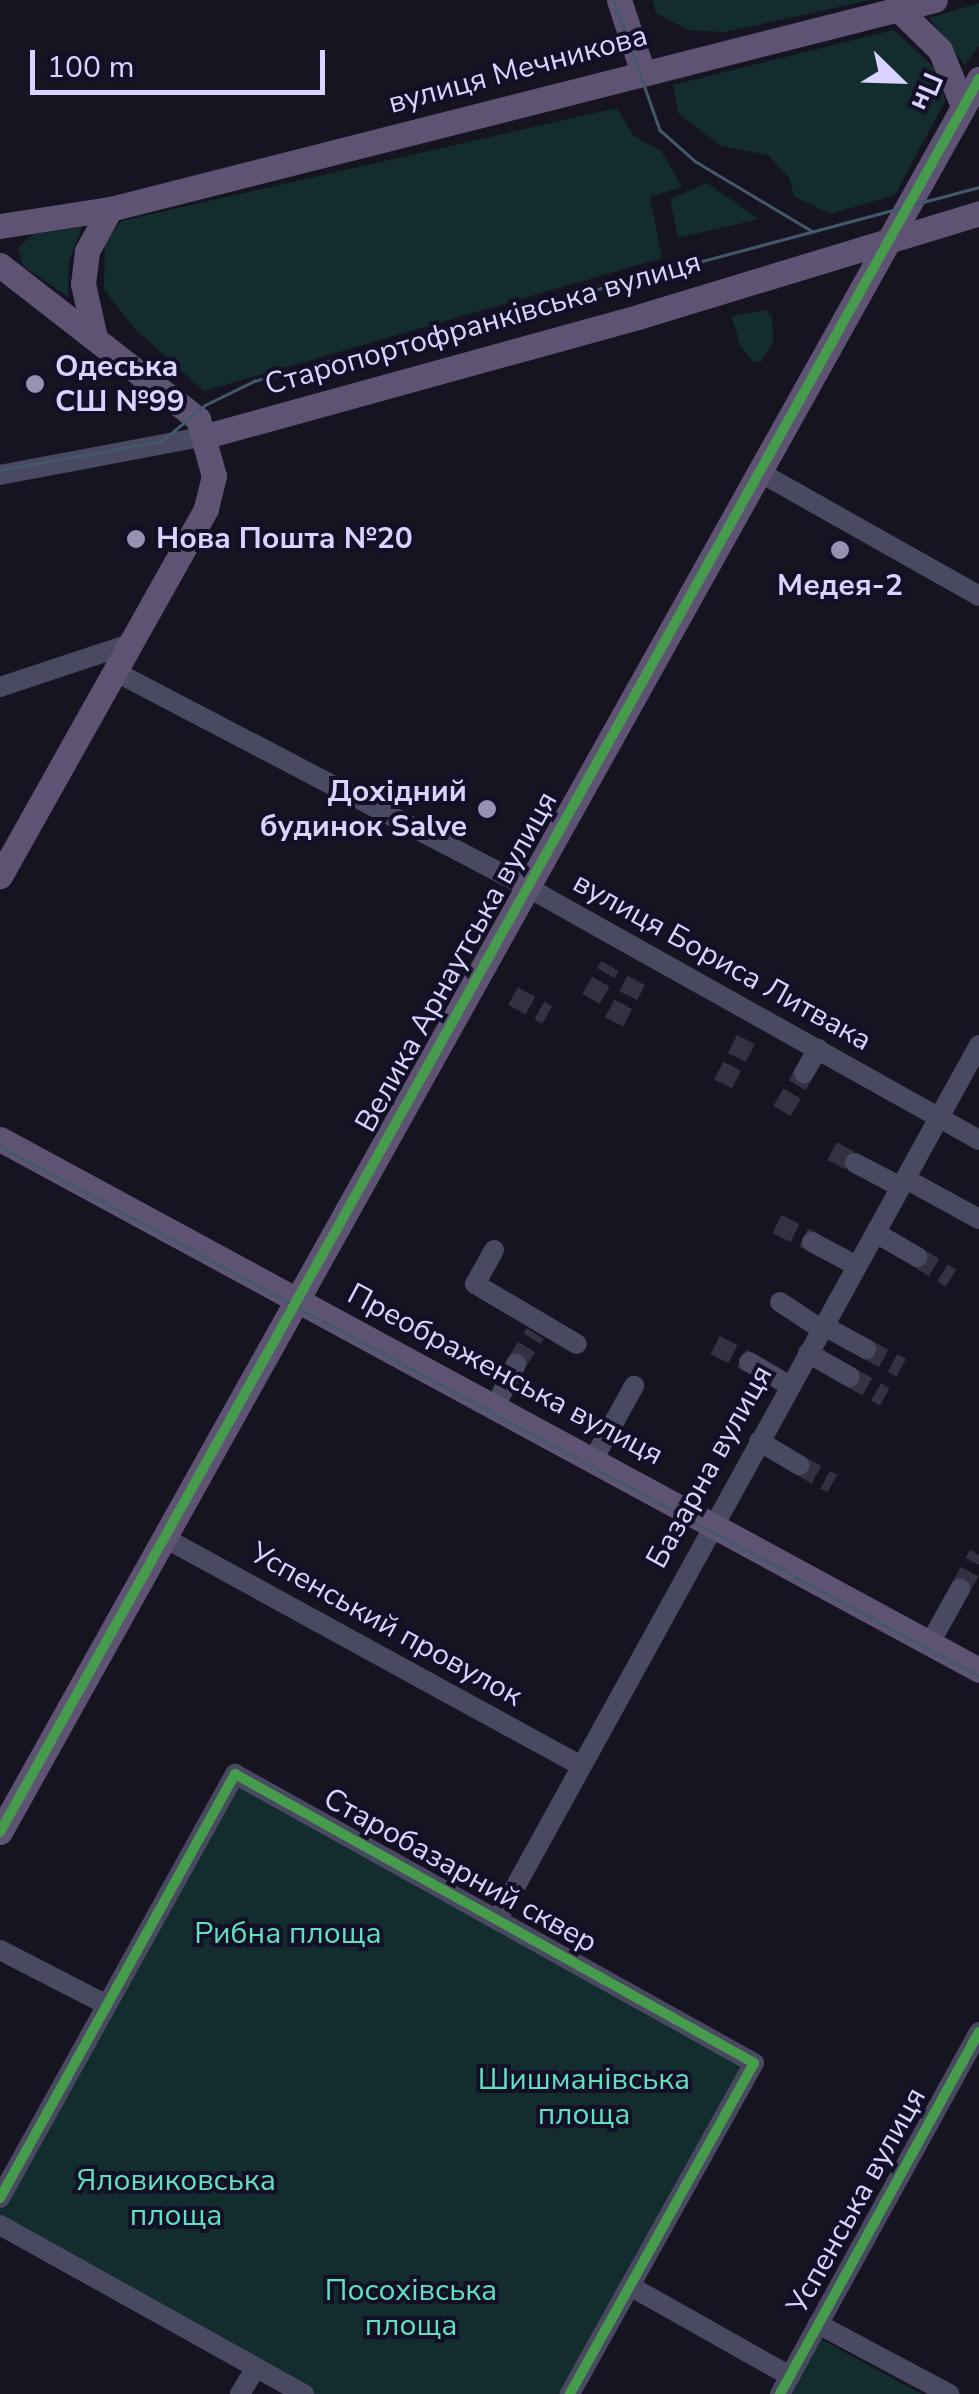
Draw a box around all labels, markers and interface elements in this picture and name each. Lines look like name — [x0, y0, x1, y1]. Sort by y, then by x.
street label: вулиця Мечникова — [385, 18, 651, 122]
scale bar — [35, 30, 330, 92]
north arrow — [849, 30, 949, 130]
text: 100 m — [47, 47, 134, 88]
text: Пн — [902, 67, 952, 117]
street label: Старопортофранківська вулиця — [261, 244, 705, 404]
place label: Одеська СШ №99 — [55, 349, 185, 420]
marker: Одеська СШ №99 — [24, 373, 46, 395]
place label: Нова Пошта №20 — [156, 521, 413, 557]
marker: Нова Пошта №20 — [125, 528, 147, 550]
marker: Медея-2 — [827, 537, 853, 563]
place label: Медея-2 — [777, 568, 903, 604]
place label: Дохідний будинок Salve — [260, 774, 467, 844]
street label: Велика Арнаутська вулиця — [348, 786, 566, 1138]
marker: Дохідний будинок Salve — [476, 798, 498, 820]
street label: вулиця Бориса Литвака — [567, 865, 877, 1059]
street label: Преображенська вулиця — [341, 1276, 669, 1474]
street label: Базарна вулиця — [639, 1359, 781, 1575]
street label: Успенський провулок — [244, 1535, 528, 1715]
street label: Старобазарний сквер — [317, 1781, 603, 1961]
park label: Рибна площа — [194, 1916, 382, 1952]
park label: Шишманівська площа — [478, 2062, 690, 2132]
street label: Успенська вулиця — [780, 2082, 934, 2320]
park label: Яловиковська площа — [76, 2163, 276, 2234]
park label: Посохівська площа — [325, 2273, 497, 2344]

